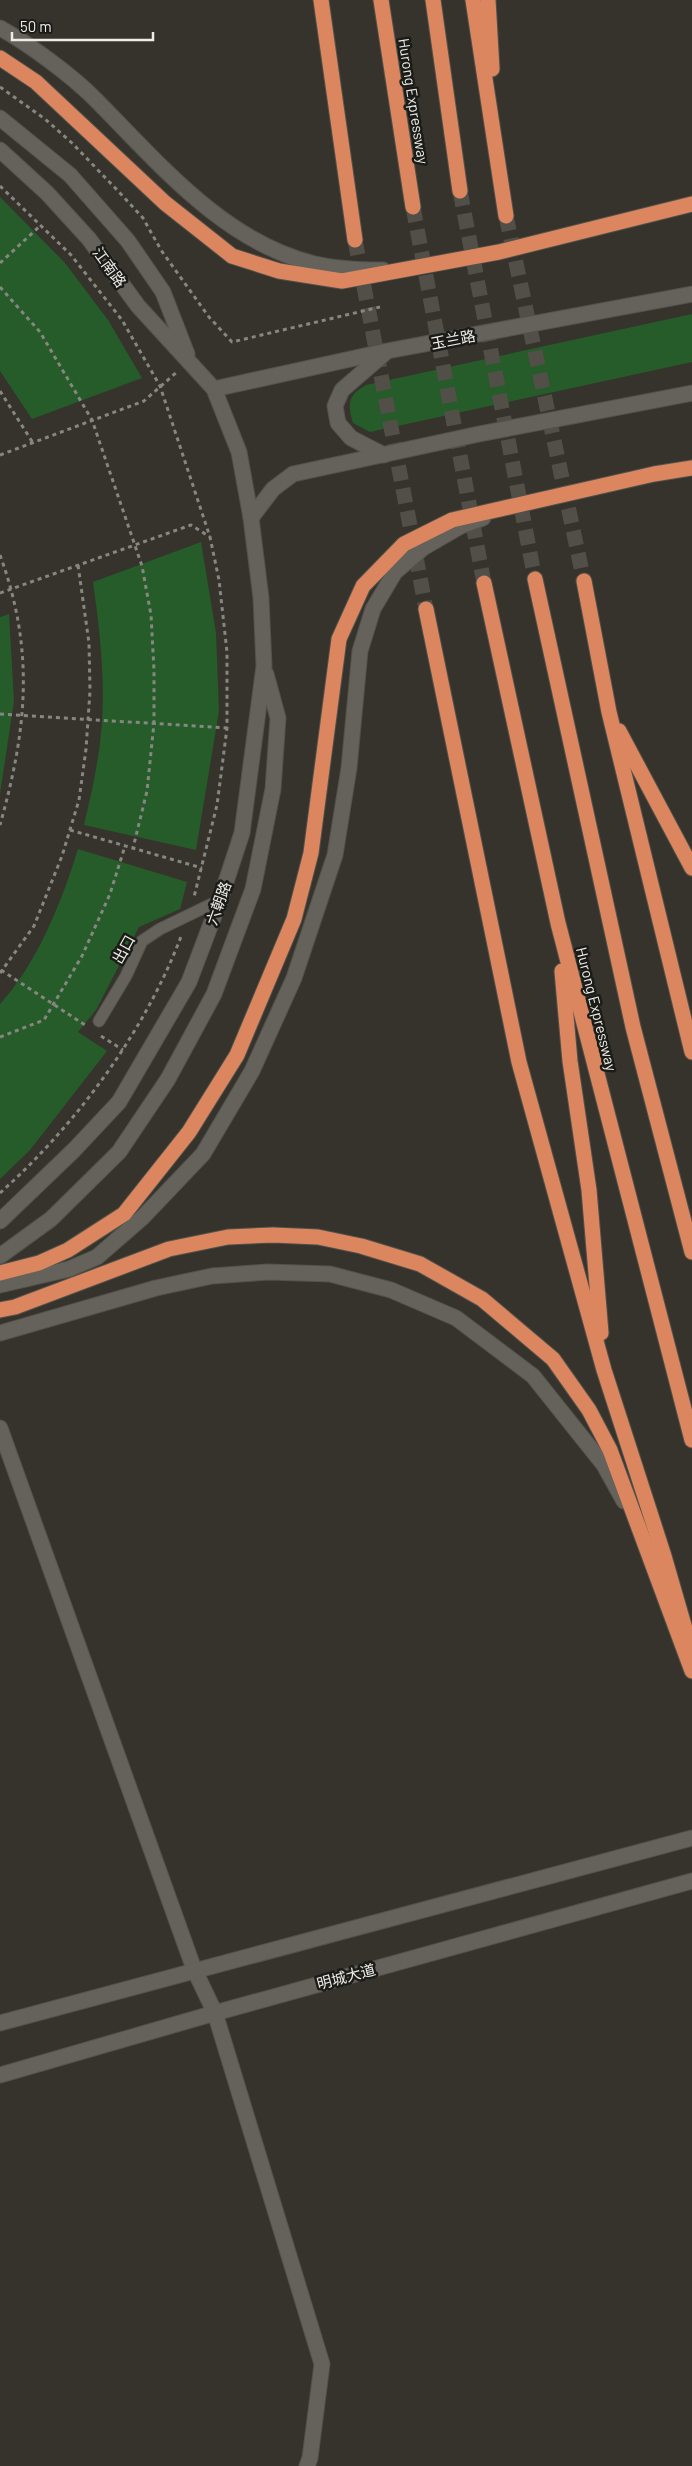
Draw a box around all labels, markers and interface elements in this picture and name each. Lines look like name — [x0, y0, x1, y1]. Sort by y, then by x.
scale bar — [12, 10, 154, 42]
text: 50 m — [20, 17, 52, 35]
street label: Hurong Expressway — [395, 37, 433, 165]
street label: 江南路 — [89, 244, 131, 290]
street label: 玉兰路 — [429, 326, 477, 352]
street label: 六朝路 — [202, 879, 234, 927]
street label: 出口 — [108, 932, 138, 966]
street label: Hurong Expressway — [573, 945, 621, 1073]
street label: 明城大道 — [315, 1960, 377, 1992]

